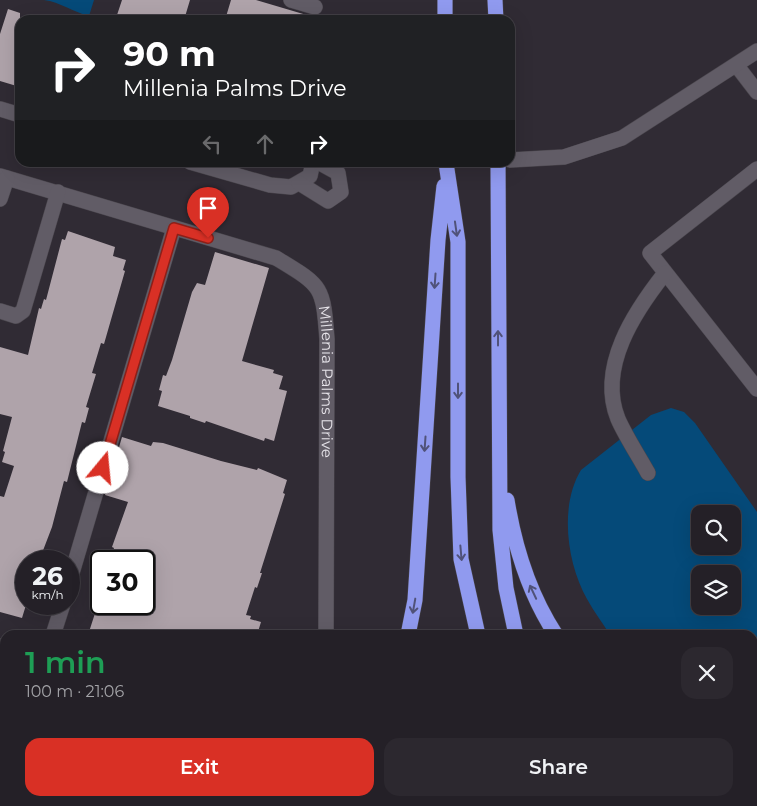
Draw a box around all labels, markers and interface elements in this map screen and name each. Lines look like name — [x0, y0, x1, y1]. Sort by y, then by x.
text: 90 m — [123, 32, 216, 75]
icon: right — [40, 35, 105, 100]
text: Millenia Palms Drive — [123, 75, 346, 102]
icon: left — [198, 130, 226, 158]
icon: ahead — [251, 130, 279, 158]
icon: right — [304, 130, 332, 158]
pin — [187, 187, 229, 238]
icon: arrive — [194, 194, 222, 222]
one-way arrow — [451, 220, 461, 236]
one-way arrow — [431, 273, 440, 289]
street label: Millenia Palms Drive — [315, 304, 337, 458]
one-way arrow — [493, 330, 503, 346]
one-way arrow — [453, 382, 463, 399]
one-way arrow — [420, 435, 429, 451]
position arrow — [76, 441, 128, 493]
map controls — [691, 505, 741, 615]
button: search — [691, 505, 741, 555]
one-way arrow — [456, 545, 465, 561]
speed limit sign: 30 — [90, 550, 155, 615]
text: 26 — [32, 561, 63, 591]
button: layers — [691, 565, 741, 615]
one-way arrow — [528, 585, 537, 600]
text: km/h — [31, 587, 64, 602]
one-way arrow — [408, 597, 418, 613]
text: 1 min — [25, 644, 106, 681]
button: close — [681, 647, 733, 699]
text: 100 m · 21:06 — [25, 682, 124, 701]
button: Exit — [25, 738, 374, 796]
button: Share — [384, 738, 733, 796]

